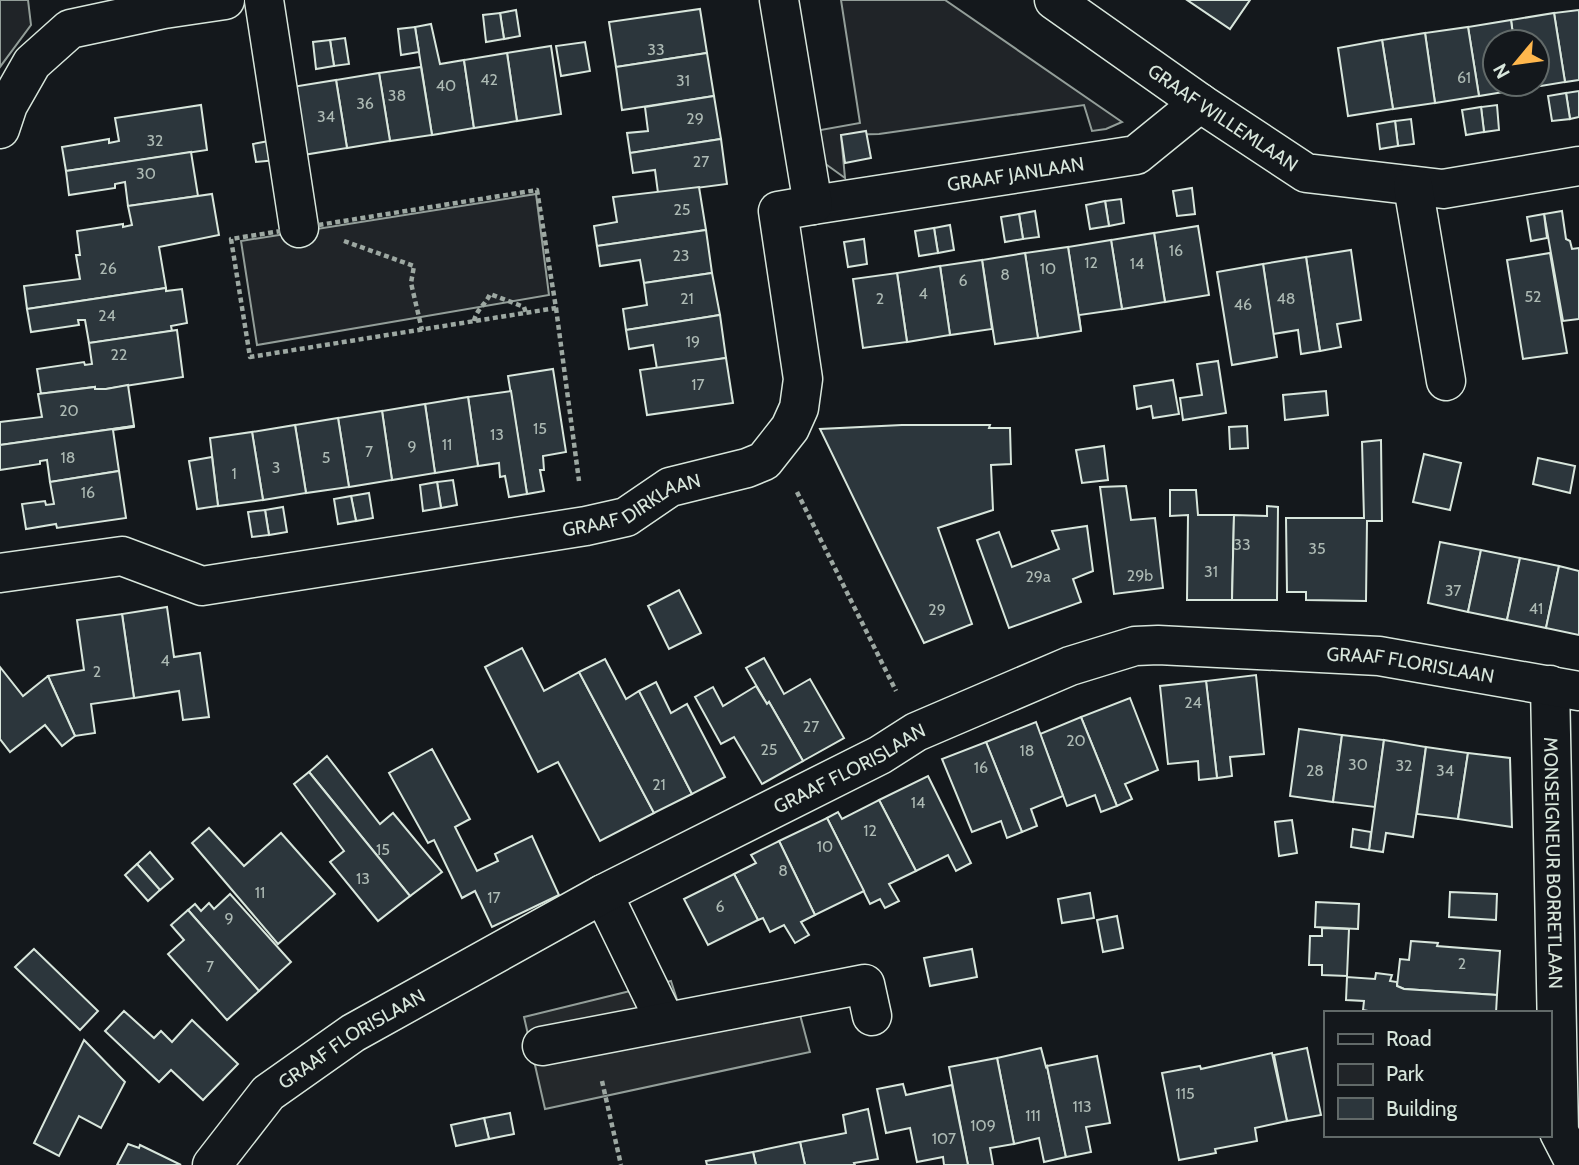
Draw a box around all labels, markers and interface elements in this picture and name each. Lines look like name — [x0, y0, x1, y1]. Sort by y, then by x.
north arrow — [1481, 28, 1551, 98]
house number: 33 — [647, 40, 665, 59]
street label: GRAAF WILLEMLAAN — [1143, 59, 1302, 177]
text: N — [1488, 60, 1515, 82]
house number: 61 — [1457, 68, 1471, 87]
house number: 42 — [480, 70, 498, 89]
house number: 31 — [676, 71, 690, 90]
house number: 40 — [436, 76, 456, 95]
house number: 38 — [388, 86, 406, 105]
house number: 36 — [356, 94, 374, 113]
house number: 34 — [317, 107, 335, 126]
house number: 29 — [686, 109, 704, 128]
house number: 32 — [146, 131, 164, 150]
house number: 27 — [693, 152, 709, 171]
street label: GRAAF JANLAAN — [946, 152, 1086, 196]
house number: 30 — [136, 164, 156, 183]
house number: 25 — [673, 200, 691, 219]
house number: 16 — [1169, 241, 1183, 260]
house number: 23 — [672, 246, 690, 265]
house number: 12 — [1084, 253, 1098, 272]
house number: 14 — [1130, 254, 1144, 273]
house number: 26 — [99, 259, 117, 278]
house number: 10 — [1040, 259, 1056, 278]
house number: 8 — [1000, 265, 1010, 284]
house number: 6 — [958, 271, 968, 290]
house number: 4 — [918, 284, 928, 303]
house number: 52 — [1524, 287, 1542, 306]
house number: 21 — [680, 289, 694, 308]
house number: 2 — [876, 289, 884, 308]
house number: 48 — [1277, 289, 1295, 308]
house number: 46 — [1234, 295, 1252, 314]
house number: 24 — [98, 306, 116, 325]
house number: 19 — [686, 332, 700, 351]
house number: 22 — [111, 345, 127, 364]
house number: 17 — [691, 375, 705, 394]
house number: 20 — [59, 401, 79, 420]
house number: 15 — [533, 419, 547, 438]
house number: 13 — [490, 425, 504, 444]
house number: 11 — [442, 435, 452, 454]
house number: 9 — [407, 437, 417, 456]
house number: 7 — [365, 442, 373, 461]
house number: 18 — [61, 448, 75, 467]
house number: 5 — [322, 448, 330, 467]
house number: 3 — [272, 458, 280, 477]
house number: 1 — [231, 464, 237, 483]
street label: GRAAF DIRKLAAN — [561, 469, 703, 542]
house number: 16 — [81, 483, 95, 502]
house number: 33 — [1233, 535, 1251, 554]
house number: 35 — [1308, 539, 1326, 558]
house number: 31 — [1204, 562, 1218, 581]
house number: 29b — [1127, 566, 1153, 585]
house number: 29a — [1025, 567, 1051, 586]
house number: 37 — [1445, 581, 1461, 600]
house number: 41 — [1529, 599, 1543, 618]
house number: 29 — [928, 600, 946, 619]
street label: GRAAF FLORISLAAN — [1326, 642, 1496, 688]
house number: 4 — [160, 651, 170, 670]
house number: 2 — [93, 662, 101, 681]
house number: 24 — [1184, 693, 1202, 712]
house number: 27 — [803, 717, 819, 736]
street label: GRAAF FLORISLAAN — [770, 718, 929, 819]
house number: 20 — [1066, 731, 1086, 750]
street label: MONSEIGNEUR BORRETLAAN — [1539, 737, 1567, 989]
house number: 25 — [760, 740, 778, 759]
house number: 18 — [1020, 741, 1034, 760]
house number: 30 — [1348, 755, 1368, 774]
house number: 32 — [1395, 756, 1413, 775]
house number: 16 — [974, 758, 988, 777]
house number: 28 — [1306, 761, 1324, 780]
house number: 34 — [1436, 761, 1454, 780]
house number: 21 — [652, 775, 666, 794]
house number: 14 — [911, 793, 925, 812]
house number: 12 — [863, 821, 877, 840]
house number: 10 — [817, 837, 833, 856]
house number: 15 — [376, 840, 390, 859]
house number: 8 — [778, 861, 788, 880]
house number: 13 — [356, 869, 370, 888]
house number: 11 — [255, 883, 265, 902]
house number: 17 — [487, 888, 501, 907]
house number: 6 — [715, 897, 725, 916]
house number: 9 — [224, 909, 234, 928]
house number: 2 — [1458, 954, 1466, 973]
house number: 7 — [206, 957, 214, 976]
street label: GRAAF FLORISLAAN — [274, 984, 429, 1094]
legend — [1324, 1011, 1551, 1137]
text: Road — [1386, 1026, 1432, 1051]
text: Park — [1386, 1061, 1424, 1086]
house number: 115 — [1175, 1084, 1195, 1103]
text: Building — [1386, 1096, 1458, 1121]
house number: 113 — [1072, 1097, 1092, 1116]
house number: 111 — [1025, 1106, 1041, 1125]
house number: 109 — [970, 1116, 996, 1135]
house number: 107 — [932, 1129, 956, 1148]

